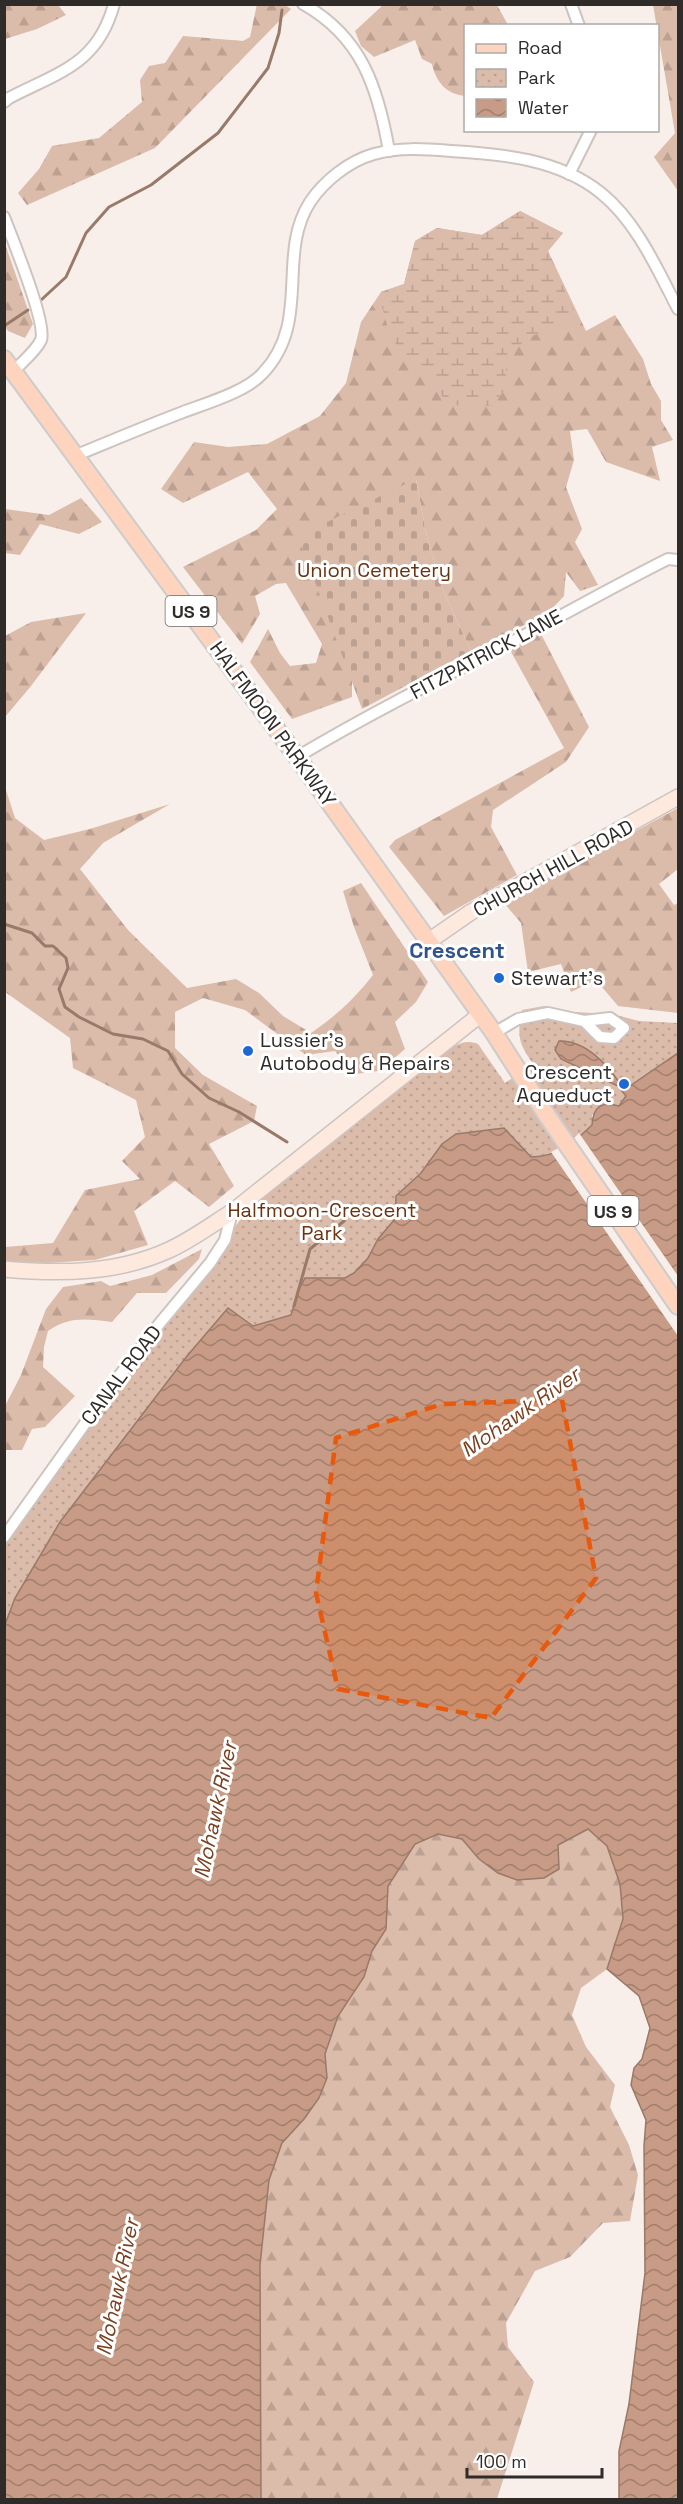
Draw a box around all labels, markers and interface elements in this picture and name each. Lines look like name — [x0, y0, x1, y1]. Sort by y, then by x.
legend — [464, 24, 659, 132]
text: Road — [518, 36, 562, 59]
text: Park — [518, 66, 556, 89]
text: Water — [518, 96, 569, 119]
park label: Union Cemetery — [297, 557, 451, 583]
road number: US 9 — [166, 596, 216, 626]
street label: FITZPATRICK LANE — [406, 603, 566, 705]
street label: HALFMOON PARKWAY — [204, 636, 342, 812]
street label: CHURCH HILL ROAD — [468, 813, 638, 923]
district label: Crescent — [409, 936, 505, 964]
place label: Stewart's — [511, 965, 603, 991]
marker: Stewart's — [492, 971, 506, 985]
place label: Lussier's Autobody & Repairs — [260, 1027, 450, 1076]
marker: Lussier's Autobody & Repairs — [241, 1044, 255, 1058]
place label: Crescent Aqueduct — [517, 1059, 612, 1108]
marker: Crescent Aqueduct — [617, 1077, 631, 1091]
road number: US 9 — [588, 1196, 638, 1226]
park label: Halfmoon-Crescent Park — [227, 1197, 417, 1246]
street label: CANAL ROAD — [75, 1320, 167, 1430]
water label: Mohawk River — [455, 1360, 586, 1463]
water label: Mohawk River — [187, 1737, 243, 1881]
water label: Mohawk River — [89, 2214, 145, 2358]
scale bar — [467, 2441, 602, 2479]
text: 100 m — [476, 2450, 527, 2473]

